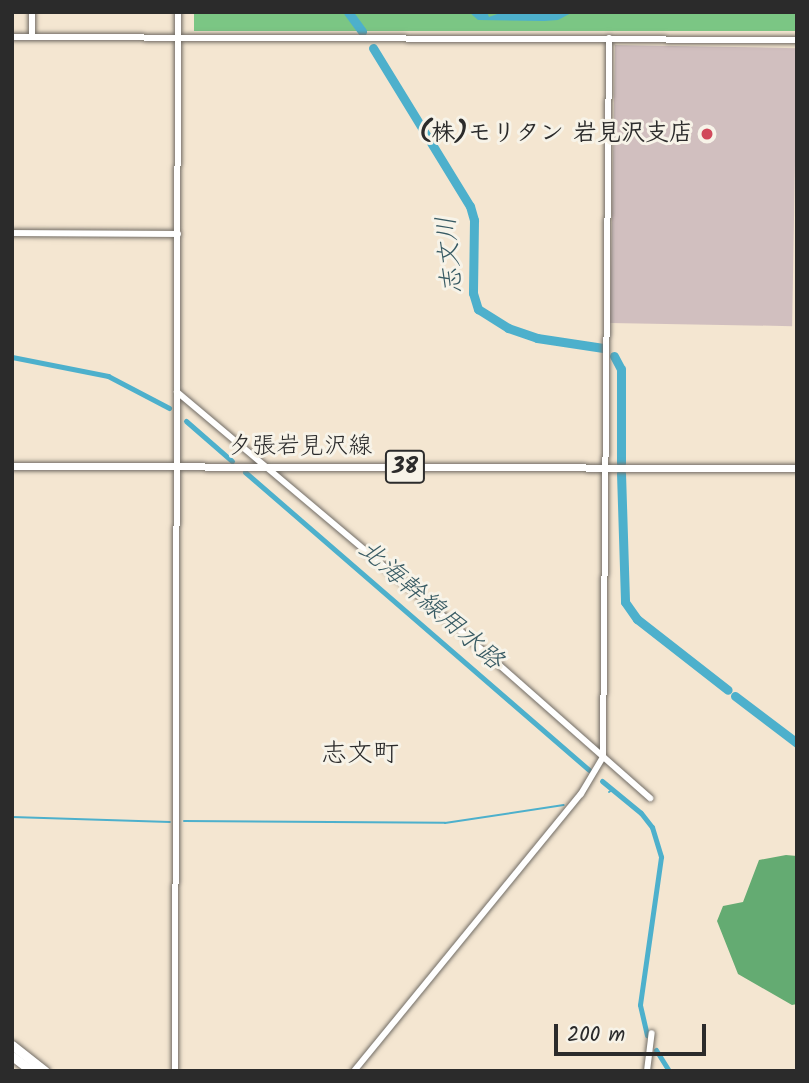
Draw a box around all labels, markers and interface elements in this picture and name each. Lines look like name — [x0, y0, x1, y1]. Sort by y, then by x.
place label: (株)モリタン 岩見沢支店 — [420, 120, 693, 148]
marker: (株)モリタン 岩見沢支店 — [699, 126, 715, 142]
water label: 志文川 — [432, 215, 470, 295]
street label: 夕張岩見沢線 — [228, 433, 372, 461]
road number: 38 — [384, 447, 426, 486]
water label: 北海幹線用水路 — [351, 535, 509, 677]
district label: 志文町 — [321, 739, 399, 771]
scale bar — [557, 1010, 709, 1054]
text: 200 m — [567, 1019, 625, 1052]

